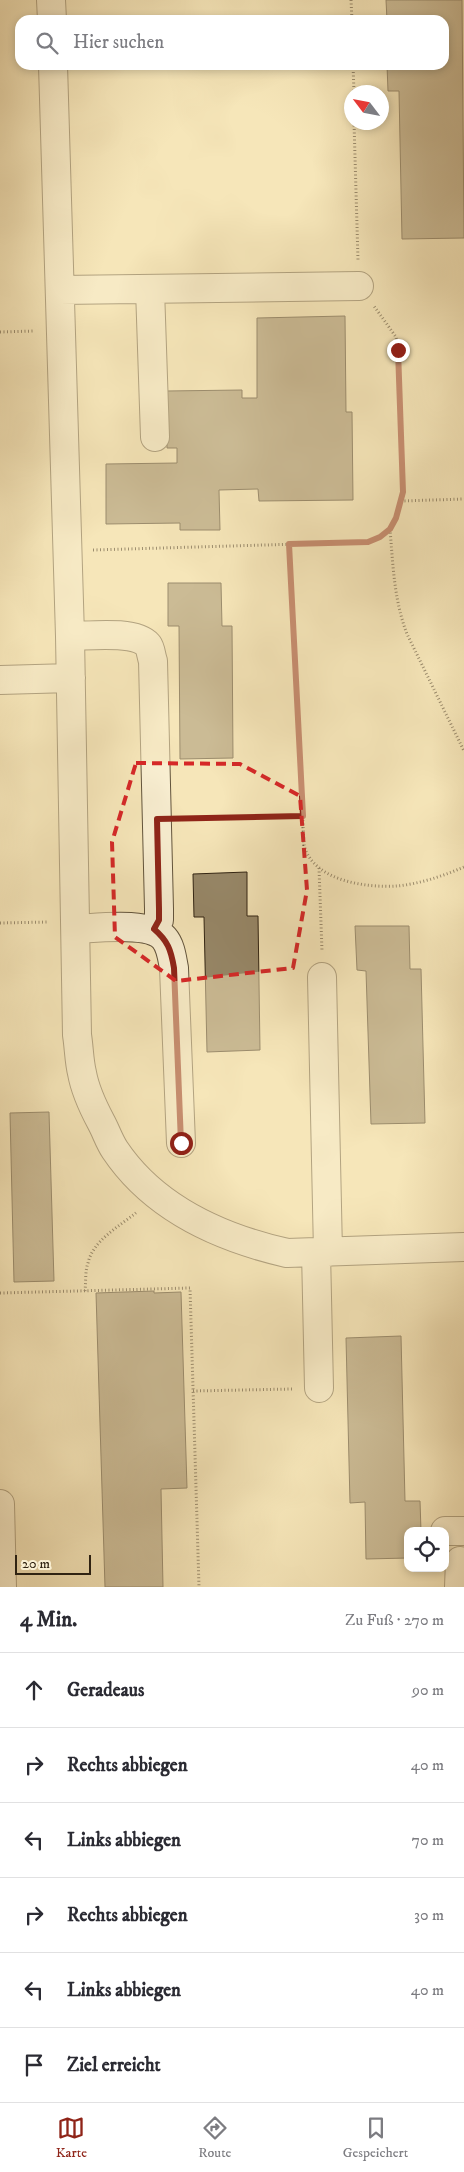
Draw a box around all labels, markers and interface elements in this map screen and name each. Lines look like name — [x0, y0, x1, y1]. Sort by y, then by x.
search box — [15, 15, 449, 70]
icon: search — [33, 29, 61, 57]
text: Hier suchen — [73, 31, 164, 54]
north arrow — [344, 85, 389, 130]
route end — [387, 339, 410, 362]
route start — [170, 1132, 193, 1155]
map controls — [404, 1527, 449, 1572]
button: locate — [404, 1527, 449, 1572]
scale bar — [15, 1552, 91, 1575]
text: 20 m — [22, 1555, 50, 1573]
text: 4 Min. — [20, 1607, 77, 1633]
text: Zu Fuß · 270 m — [345, 1610, 444, 1630]
icon: ahead — [20, 1676, 48, 1704]
text: Geradeaus — [67, 1679, 144, 1702]
text: 90 m — [412, 1680, 444, 1700]
icon: right — [20, 1751, 48, 1779]
text: Rechts abbiegen — [67, 1754, 188, 1777]
text: 40 m — [411, 1755, 444, 1775]
icon: left — [20, 1826, 48, 1854]
text: Links abbiegen — [67, 1829, 181, 1852]
text: 70 m — [412, 1830, 444, 1850]
icon: right — [20, 1901, 48, 1929]
text: Rechts abbiegen — [67, 1904, 188, 1927]
text: 30 m — [414, 1905, 444, 1925]
icon: left — [20, 1976, 48, 2004]
text: Links abbiegen — [67, 1979, 181, 2002]
text: 40 m — [411, 1980, 444, 2000]
icon: arrive — [20, 2051, 48, 2079]
text: Ziel erreicht — [67, 2054, 161, 2077]
tab: Karte — [56, 2114, 87, 2162]
tab: Route — [198, 2114, 231, 2162]
tab: Gespeichert — [343, 2114, 408, 2162]

